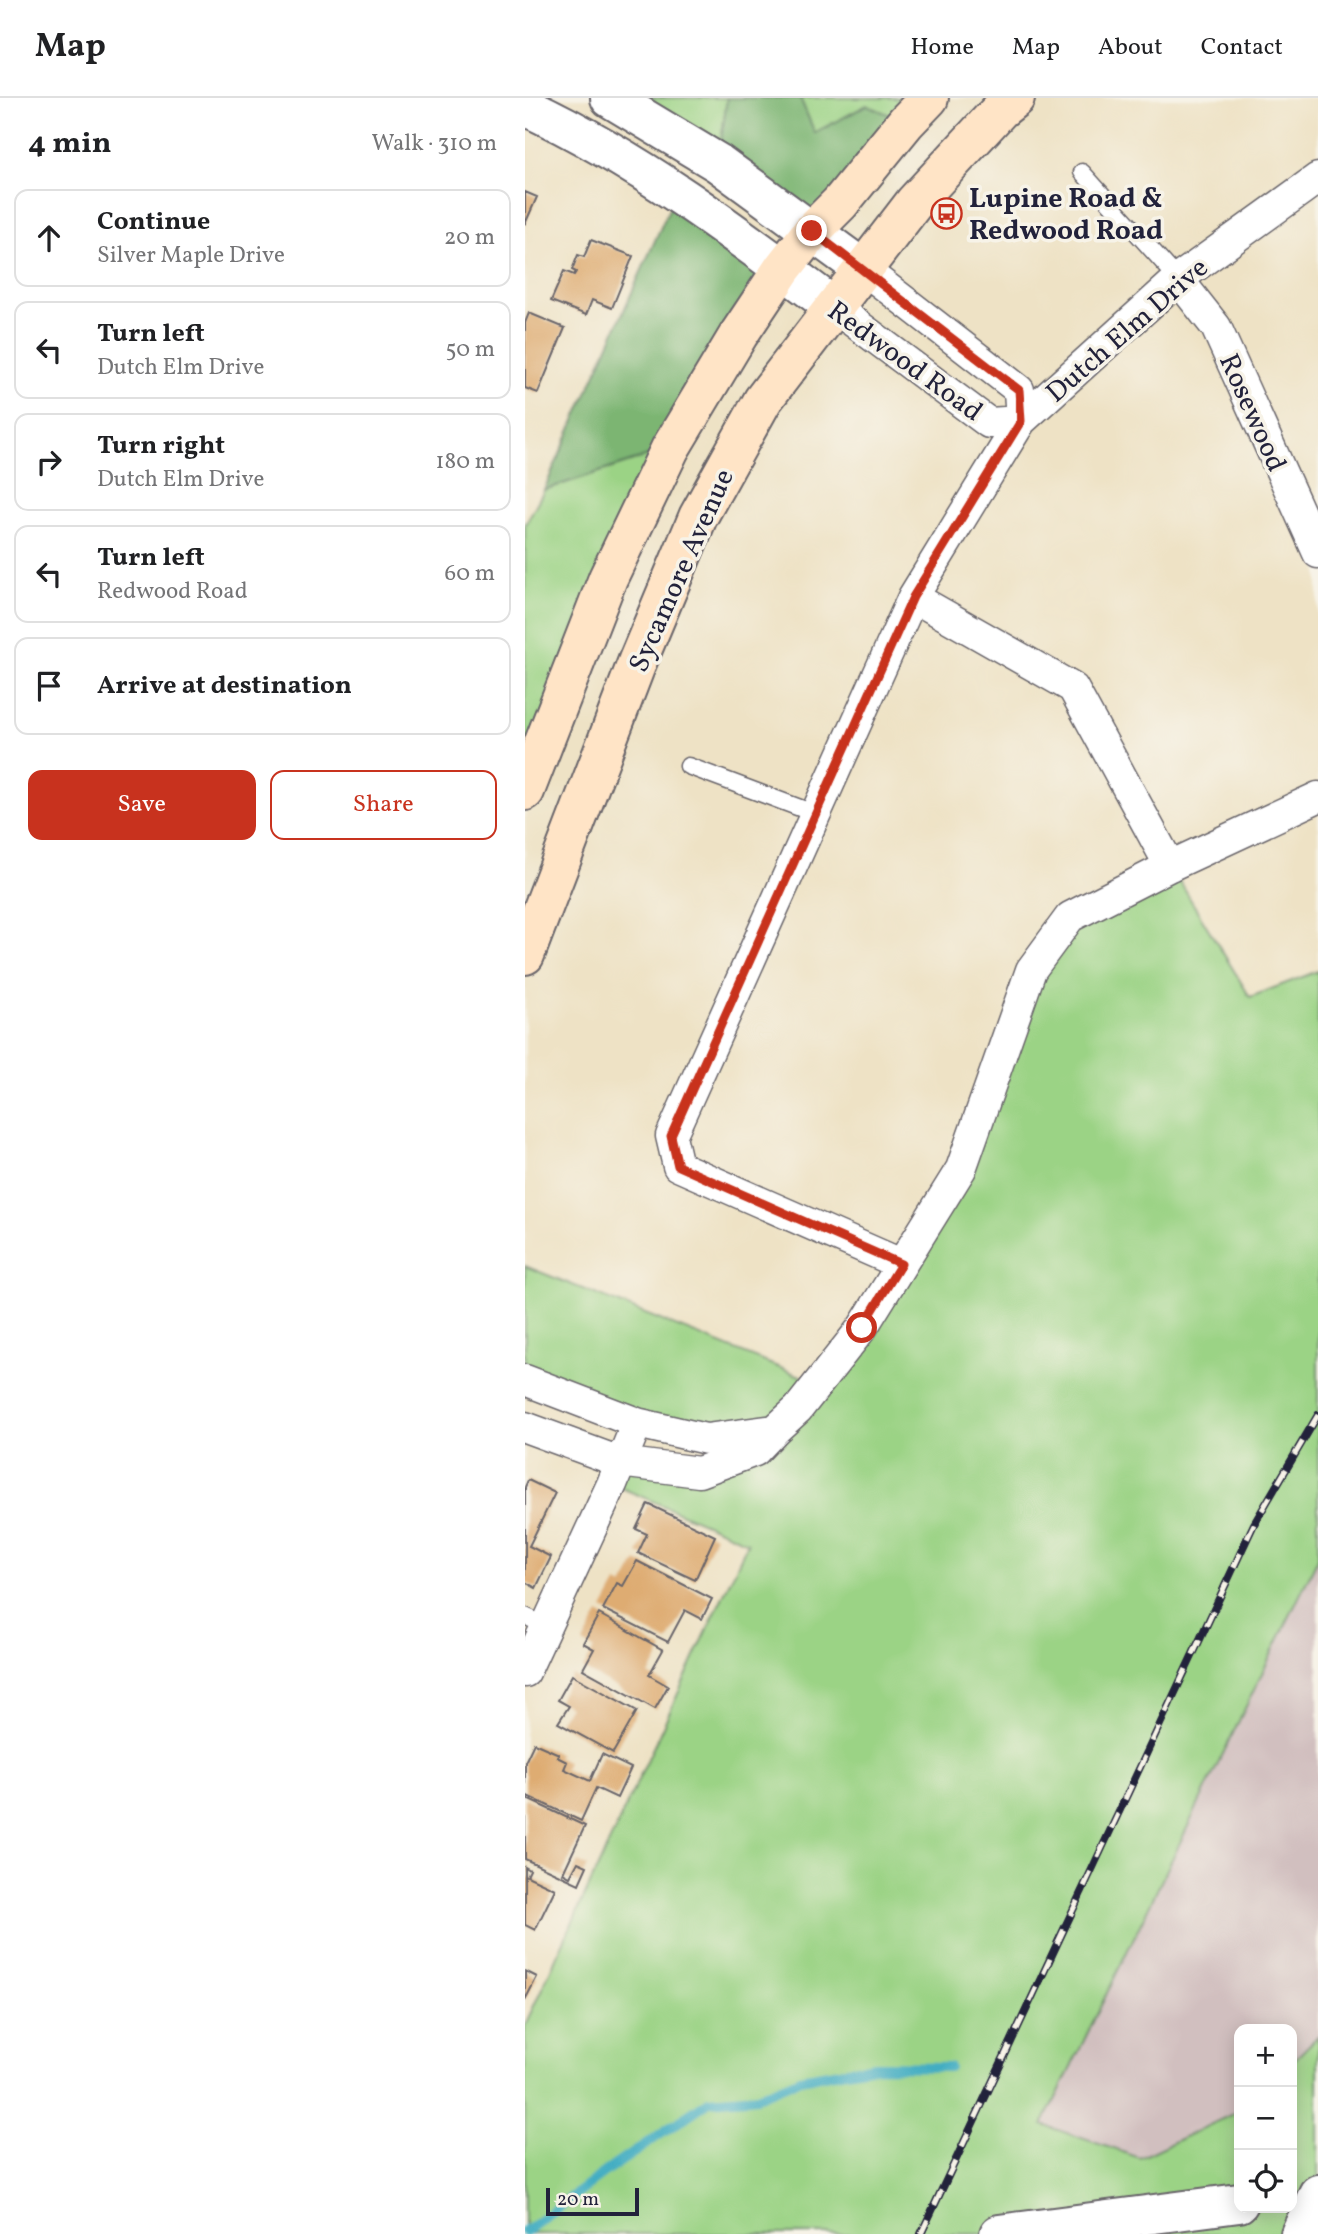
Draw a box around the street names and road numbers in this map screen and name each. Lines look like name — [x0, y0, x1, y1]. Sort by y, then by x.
street label: Dutch Elm Drive — [1038, 249, 1217, 412]
street label: Redwood Road — [819, 292, 990, 432]
street label: Rosewood — [1208, 348, 1295, 478]
street label: Sycamore Avenue — [620, 463, 745, 679]

